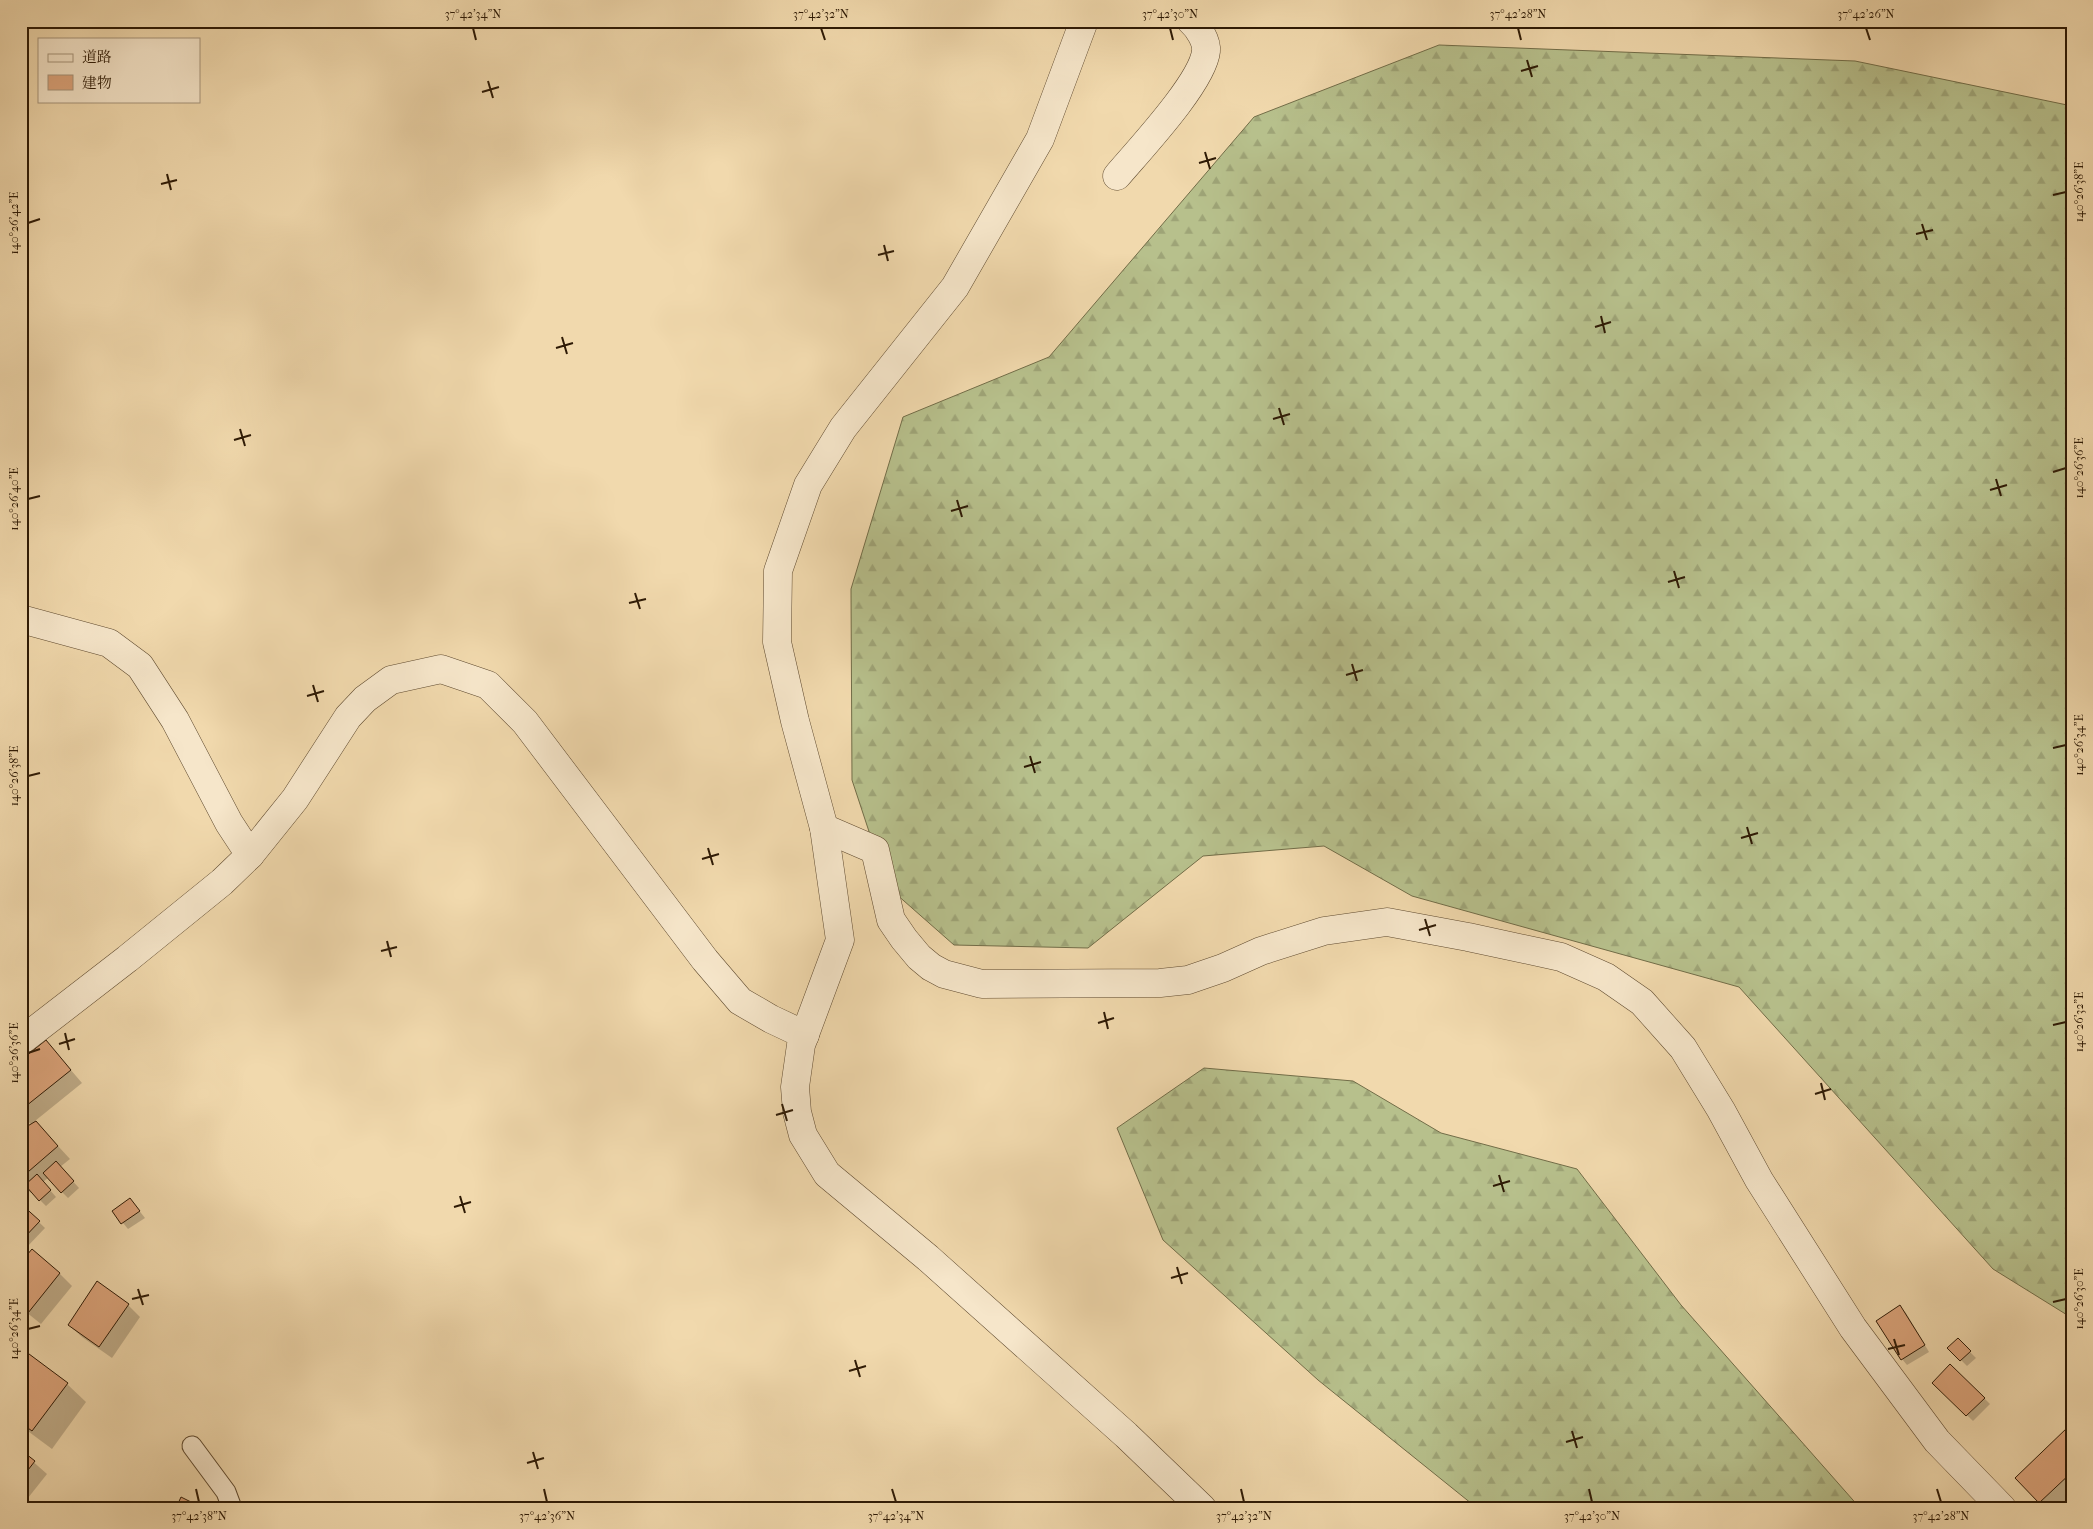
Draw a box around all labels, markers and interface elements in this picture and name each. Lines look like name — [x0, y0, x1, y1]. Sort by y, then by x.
text: 37°42'34"N — [445, 7, 501, 21]
text: 37°42'32"N — [793, 7, 849, 21]
text: 37°42'30"N — [1142, 7, 1198, 21]
text: 37°42'28"N — [1490, 7, 1546, 21]
text: 37°42'26"N — [1837, 7, 1895, 21]
legend — [38, 38, 200, 102]
text: 道路 — [82, 48, 112, 66]
text: 建物 — [82, 74, 112, 92]
text: 140°26'38"E — [2072, 162, 2086, 222]
text: 140°26'42"E — [7, 192, 21, 254]
text: 140°26'36"E — [2072, 437, 2086, 499]
text: 140°26'40"E — [7, 467, 21, 531]
text: 140°26'34"E — [2072, 714, 2086, 776]
text: 140°26'38"E — [7, 746, 21, 806]
text: 140°26'32"E — [2072, 992, 2086, 1052]
text: 140°26'36"E — [7, 1022, 21, 1084]
text: 140°26'30"E — [2072, 1268, 2086, 1330]
text: 140°26'34"E — [7, 1298, 21, 1360]
text: 37°42'38"N — [171, 1509, 227, 1523]
text: 37°42'36"N — [519, 1509, 575, 1523]
text: 37°42'34"N — [868, 1509, 924, 1523]
text: 37°42'32"N — [1216, 1509, 1272, 1523]
text: 37°42'30"N — [1564, 1509, 1620, 1523]
text: 37°42'28"N — [1913, 1509, 1969, 1523]

